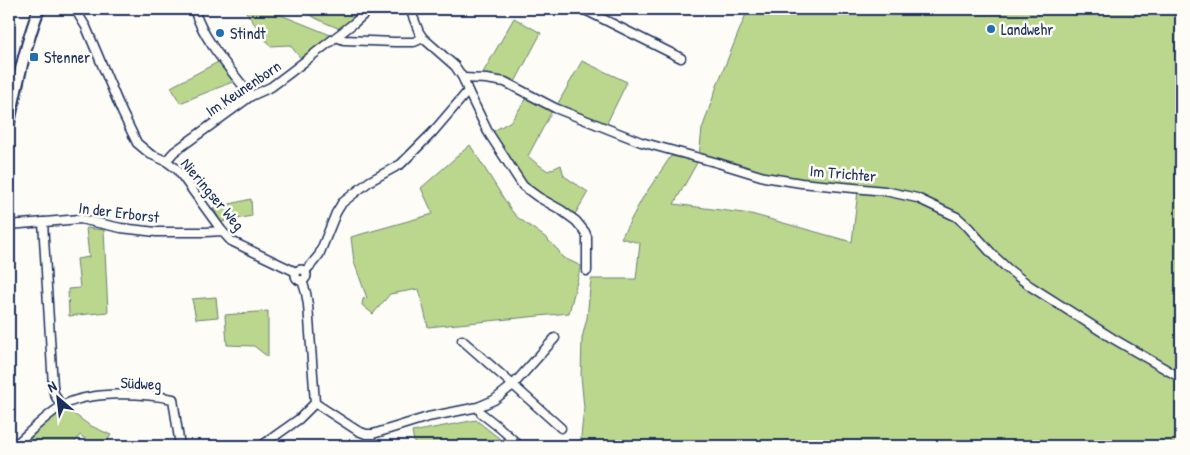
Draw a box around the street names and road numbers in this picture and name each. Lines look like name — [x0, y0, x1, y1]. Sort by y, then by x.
street label: Im Keunenborn — [201, 55, 285, 121]
street label: Nieringser Weg — [176, 153, 250, 235]
street label: Im Trichter — [809, 159, 877, 187]
street label: In der Erborst — [77, 196, 161, 228]
street label: Südweg — [120, 371, 162, 395]

